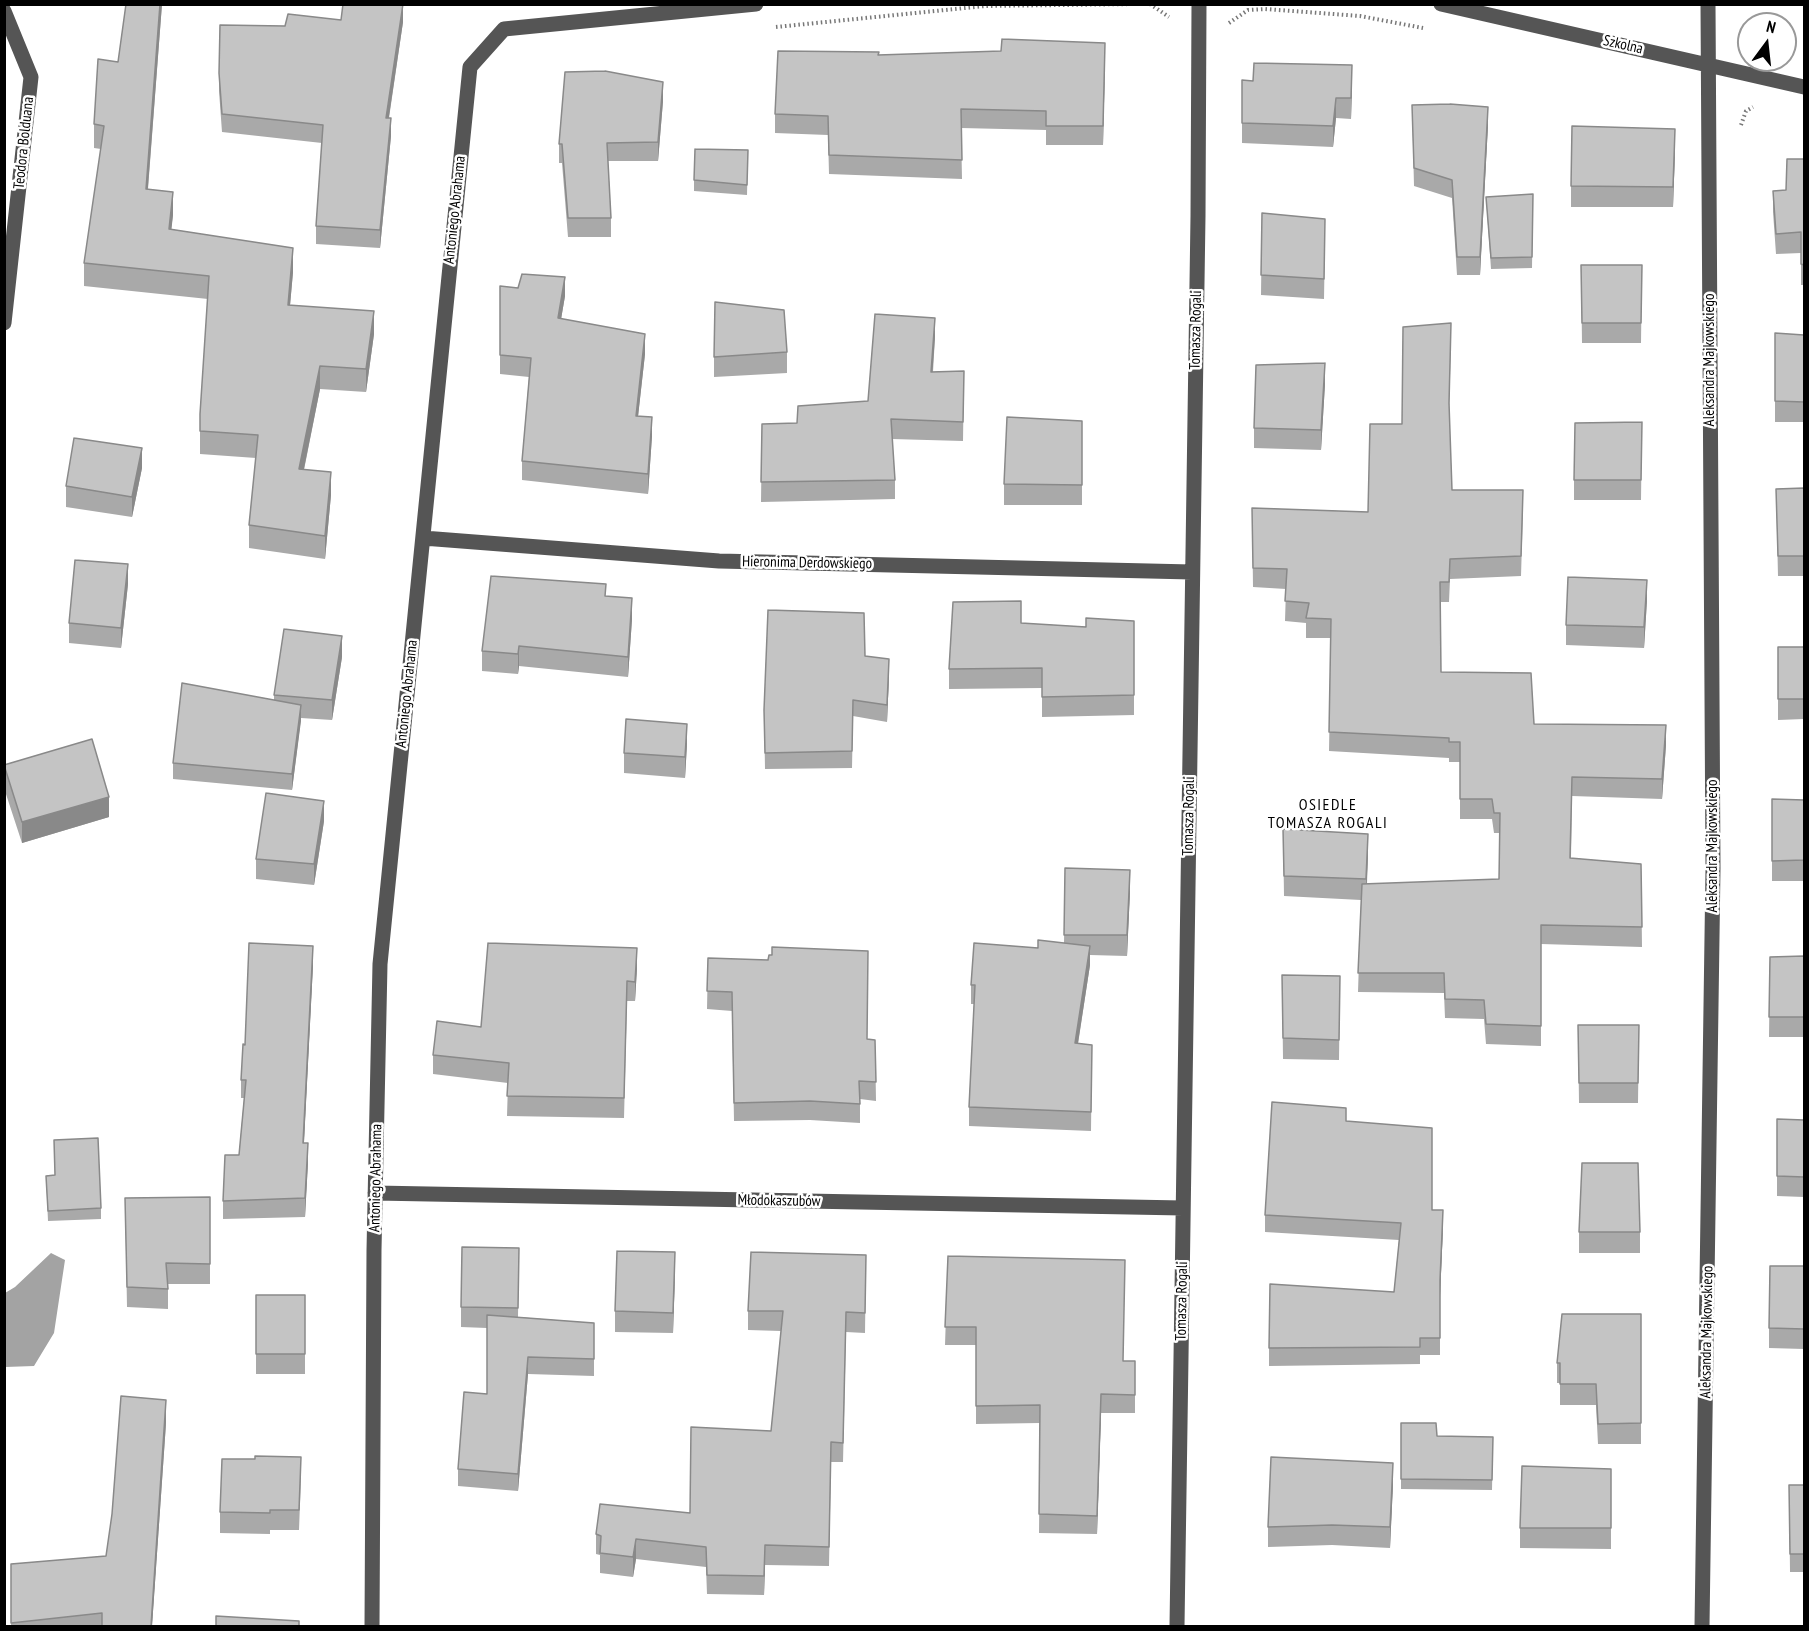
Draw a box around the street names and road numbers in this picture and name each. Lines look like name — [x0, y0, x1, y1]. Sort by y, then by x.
street label: Szkolna — [1601, 32, 1645, 58]
street label: Teodora Bolduana — [10, 96, 38, 190]
street label: Antoniego Abrahama — [440, 155, 470, 265]
street label: Tomasza Rogali — [1186, 290, 1206, 370]
street label: Aleksandra Majkowskiego — [1701, 294, 1719, 426]
street label: Hieronima Derdowskiego — [742, 553, 872, 573]
street label: Antoniego Abrahama — [392, 639, 422, 749]
street label: Tomasza Rogali — [1179, 776, 1199, 856]
street label: Aleksandra Majkowskiego — [1704, 780, 1722, 912]
street label: Antoniego Abrahama — [366, 1124, 386, 1232]
street label: Młodokaszubów — [737, 1191, 821, 1211]
street label: Tomasza Rogali — [1172, 1261, 1192, 1341]
street label: Aleksandra Majkowskiego — [1697, 1265, 1717, 1399]

